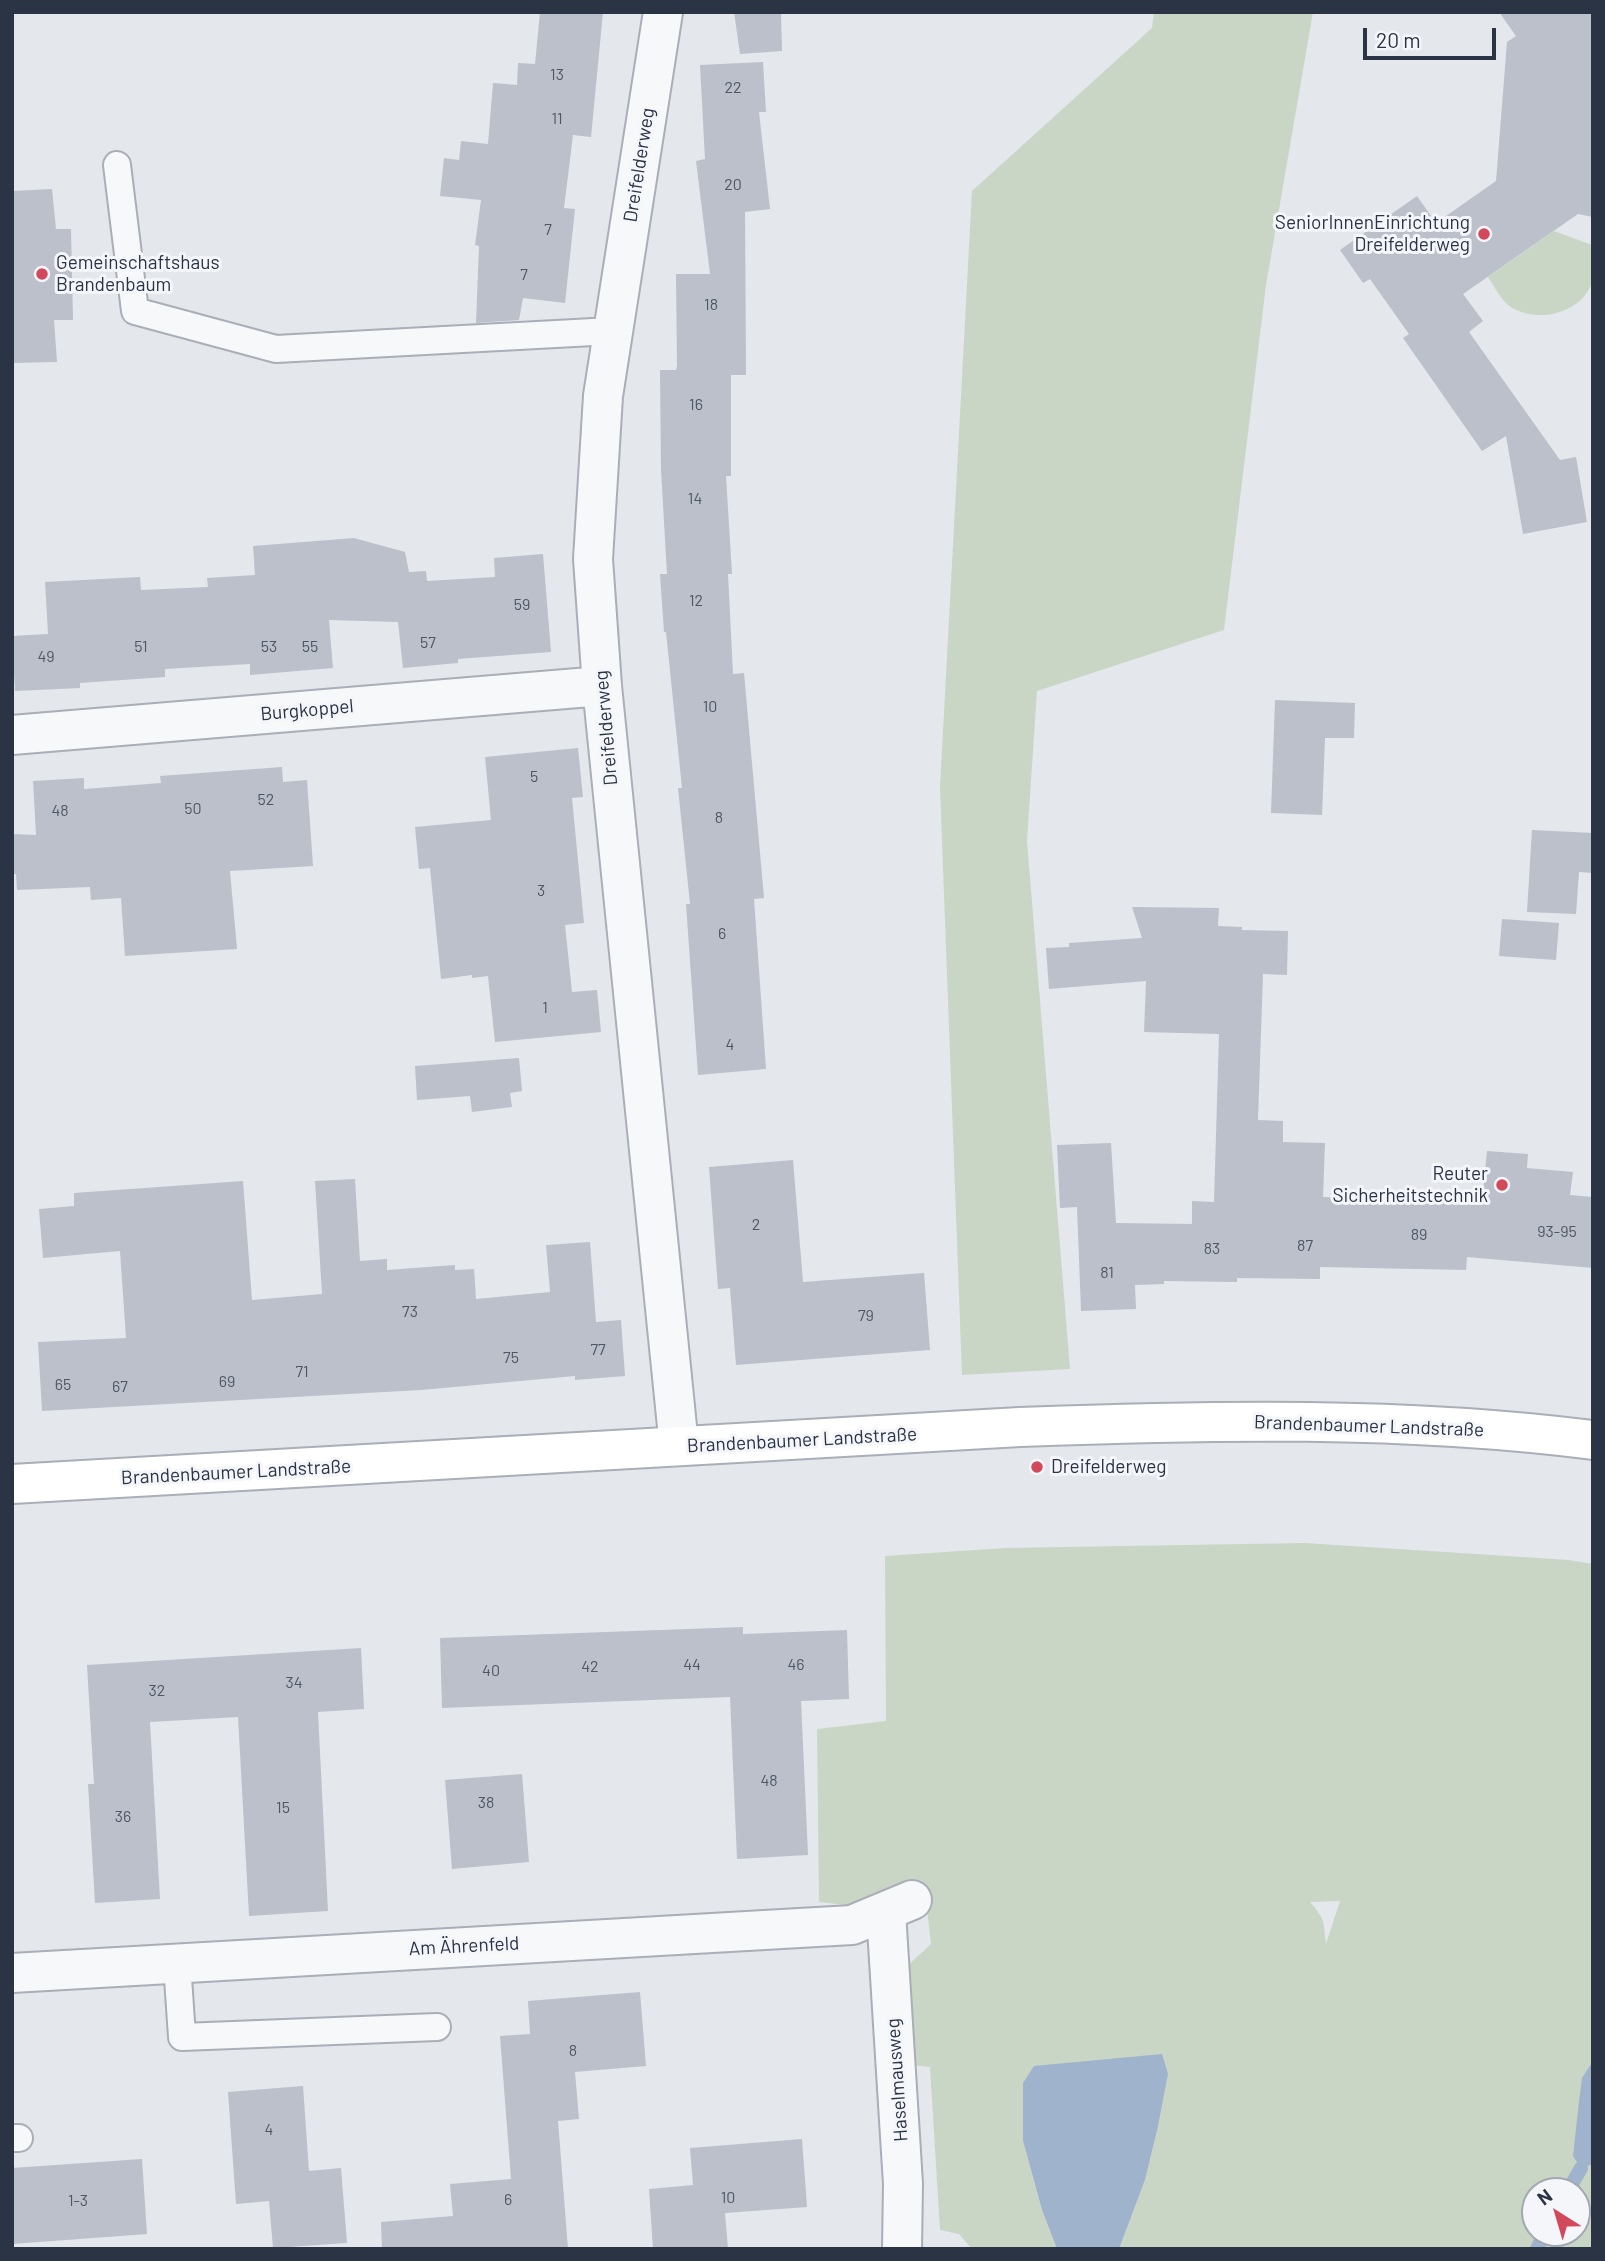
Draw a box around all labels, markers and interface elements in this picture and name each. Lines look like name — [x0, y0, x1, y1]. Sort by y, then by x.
scale bar — [1367, 14, 1500, 58]
text: 20 m — [1376, 27, 1421, 52]
house number: 13 — [550, 65, 564, 85]
house number: 22 — [724, 78, 742, 98]
street label: Dreifelderweg — [619, 106, 659, 224]
house number: 11 — [551, 109, 563, 129]
house number: 20 — [724, 175, 742, 195]
place label: SeniorInnenEinrichtung Dreifelderweg — [1275, 212, 1470, 256]
house number: 7 — [544, 220, 552, 240]
marker: SeniorInnenEinrichtung Dreifelderweg — [1476, 226, 1492, 242]
place label: Gemeinschaftshaus Brandenbaum — [56, 252, 220, 296]
house number: 7 — [520, 265, 528, 285]
marker: Gemeinschaftshaus Brandenbaum — [34, 266, 50, 282]
house number: 18 — [704, 295, 718, 315]
house number: 16 — [689, 395, 703, 415]
house number: 14 — [688, 489, 702, 509]
house number: 12 — [689, 591, 703, 611]
house number: 59 — [514, 595, 530, 615]
house number: 57 — [420, 633, 436, 653]
house number: 51 — [134, 637, 148, 657]
house number: 53 — [261, 637, 277, 657]
house number: 55 — [302, 637, 318, 657]
house number: 49 — [37, 647, 55, 667]
street label: Dreifelderweg — [590, 669, 622, 787]
street label: Burgkoppel — [259, 695, 355, 725]
house number: 10 — [703, 697, 717, 717]
house number: 5 — [530, 767, 538, 787]
house number: 52 — [258, 790, 274, 810]
house number: 50 — [184, 799, 202, 819]
house number: 48 — [51, 801, 69, 821]
house number: 8 — [715, 808, 723, 828]
house number: 3 — [537, 881, 545, 901]
house number: 6 — [718, 924, 726, 944]
house number: 1 — [542, 998, 548, 1018]
house number: 4 — [726, 1035, 734, 1055]
place label: Reuter Sicherheitstechnik — [1332, 1163, 1488, 1207]
marker: Reuter Sicherheitstechnik — [1494, 1177, 1510, 1193]
house number: 2 — [752, 1215, 760, 1235]
house number: 93-95 — [1537, 1222, 1577, 1242]
house number: 89 — [1411, 1225, 1427, 1245]
house number: 87 — [1297, 1236, 1313, 1256]
house number: 83 — [1204, 1239, 1220, 1259]
house number: 81 — [1100, 1263, 1114, 1283]
house number: 73 — [402, 1302, 418, 1322]
house number: 79 — [858, 1306, 874, 1326]
house number: 77 — [590, 1340, 606, 1360]
house number: 75 — [503, 1348, 519, 1368]
house number: 71 — [295, 1362, 309, 1382]
house number: 69 — [219, 1372, 235, 1392]
house number: 65 — [55, 1375, 71, 1395]
house number: 67 — [112, 1377, 128, 1397]
street label: Brandenbaumer Landstraße — [1254, 1411, 1484, 1441]
street label: Brandenbaumer Landstraße — [686, 1423, 918, 1457]
street label: Brandenbaumer Landstraße — [120, 1455, 352, 1489]
place label: Dreifelderweg — [1051, 1456, 1167, 1478]
marker: Dreifelderweg — [1029, 1459, 1045, 1475]
house number: 44 — [683, 1655, 701, 1675]
house number: 46 — [787, 1655, 805, 1675]
house number: 42 — [581, 1657, 599, 1677]
house number: 40 — [482, 1661, 500, 1681]
house number: 34 — [285, 1673, 303, 1693]
house number: 32 — [149, 1681, 165, 1701]
house number: 48 — [760, 1771, 778, 1791]
house number: 38 — [478, 1793, 494, 1813]
house number: 15 — [276, 1798, 290, 1818]
house number: 36 — [115, 1807, 131, 1827]
street label: Am Ährenfeld — [408, 1932, 520, 1960]
street label: Haselmausweg — [881, 2018, 913, 2142]
house number: 8 — [569, 2041, 577, 2061]
house number: 4 — [265, 2120, 273, 2140]
north arrow — [1521, 2177, 1591, 2247]
text: N — [1532, 2183, 1556, 2209]
house number: 10 — [721, 2188, 735, 2208]
house number: 6 — [504, 2190, 512, 2210]
house number: 1-3 — [68, 2191, 88, 2211]

